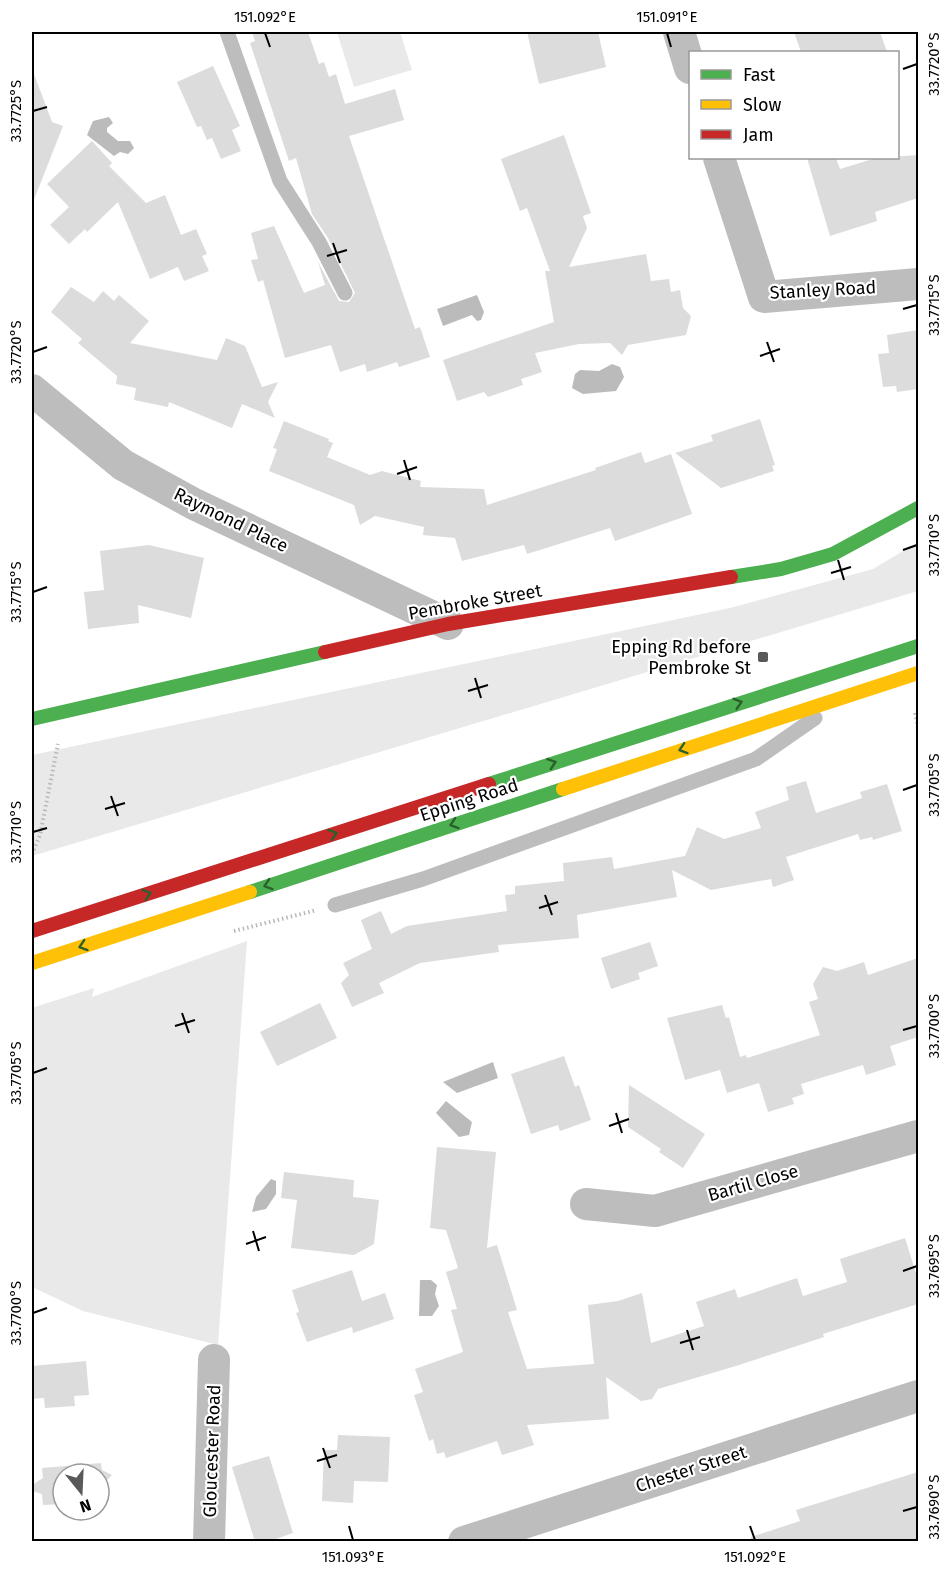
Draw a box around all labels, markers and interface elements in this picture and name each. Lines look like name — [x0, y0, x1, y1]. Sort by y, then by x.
text: 151.092°E — [234, 8, 296, 26]
text: 151.091°E — [636, 8, 698, 26]
text: 33.7720°S — [925, 32, 943, 96]
legend — [689, 51, 899, 159]
text: Fast — [743, 64, 776, 86]
text: 33.7725°S — [7, 80, 25, 142]
text: Slow — [743, 94, 782, 116]
text: Jam — [743, 124, 774, 146]
text: 33.7715°S — [925, 274, 943, 336]
street label: Stanley Road — [769, 276, 877, 304]
text: 33.7720°S — [7, 320, 25, 384]
street label: Raymond Place — [170, 483, 292, 557]
text: 33.7710°S — [925, 514, 943, 576]
text: 33.7715°S — [7, 561, 25, 623]
street label: Pembroke Street — [406, 579, 544, 625]
place label: Epping Rd before Pembroke St — [611, 636, 751, 679]
marker: Epping Rd before Pembroke St — [756, 650, 770, 664]
one-way arrow — [732, 698, 743, 710]
one-way arrow — [678, 742, 689, 754]
text: 33.7705°S — [925, 753, 943, 817]
one-way arrow — [546, 758, 557, 770]
street label: Epping Road — [417, 774, 521, 826]
text: 33.7710°S — [7, 801, 25, 863]
one-way arrow — [449, 816, 460, 829]
one-way arrow — [327, 829, 338, 841]
one-way arrow — [263, 877, 274, 890]
one-way arrow — [141, 888, 152, 901]
one-way arrow — [78, 938, 89, 951]
text: 33.7700°S — [925, 994, 943, 1058]
text: 33.7705°S — [7, 1041, 25, 1105]
street label: Bartil Close — [705, 1160, 801, 1206]
text: 33.7695°S — [925, 1234, 943, 1298]
text: 33.7700°S — [7, 1281, 25, 1345]
street label: Gloucester Road — [199, 1384, 225, 1518]
street label: Chester Street — [633, 1441, 750, 1497]
north arrow — [51, 1462, 111, 1522]
text: 33.7690°S — [925, 1475, 943, 1539]
text: N — [78, 1495, 93, 1516]
text: 151.093°E — [322, 1548, 384, 1566]
text: 151.092°E — [724, 1548, 786, 1566]

